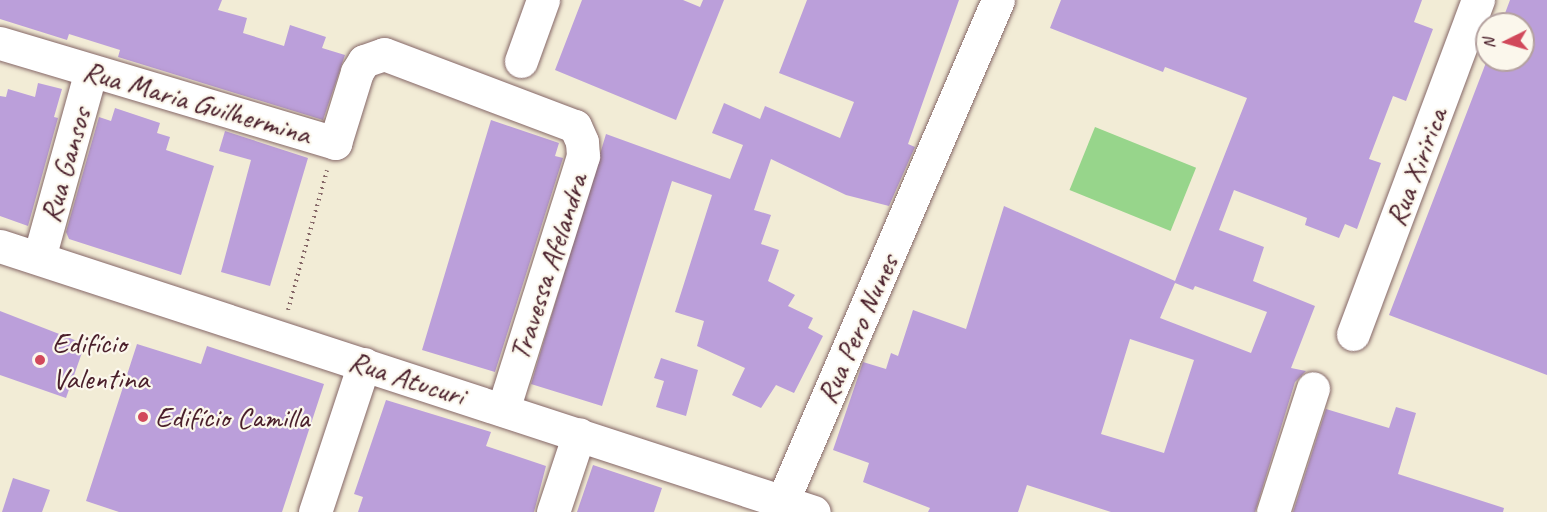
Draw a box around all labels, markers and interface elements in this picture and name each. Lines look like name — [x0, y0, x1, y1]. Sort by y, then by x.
north arrow — [1475, 12, 1535, 72]
text: N — [1479, 38, 1499, 49]
street label: Rua Maria Guilhermina — [79, 52, 315, 152]
street label: Rua Gansos — [31, 103, 99, 227]
street label: Rua Xiririca — [1377, 103, 1455, 231]
street label: Travessa Afelandra — [501, 169, 595, 365]
street label: Rua Pero Nunes — [808, 249, 906, 409]
place label: Edifício Valentina — [52, 325, 149, 395]
street label: Rua Atucuri — [345, 342, 469, 414]
marker: Edifício Valentina — [33, 353, 47, 367]
place label: Edifício Camilla — [155, 399, 309, 435]
marker: Edifício Camilla — [136, 410, 150, 424]

